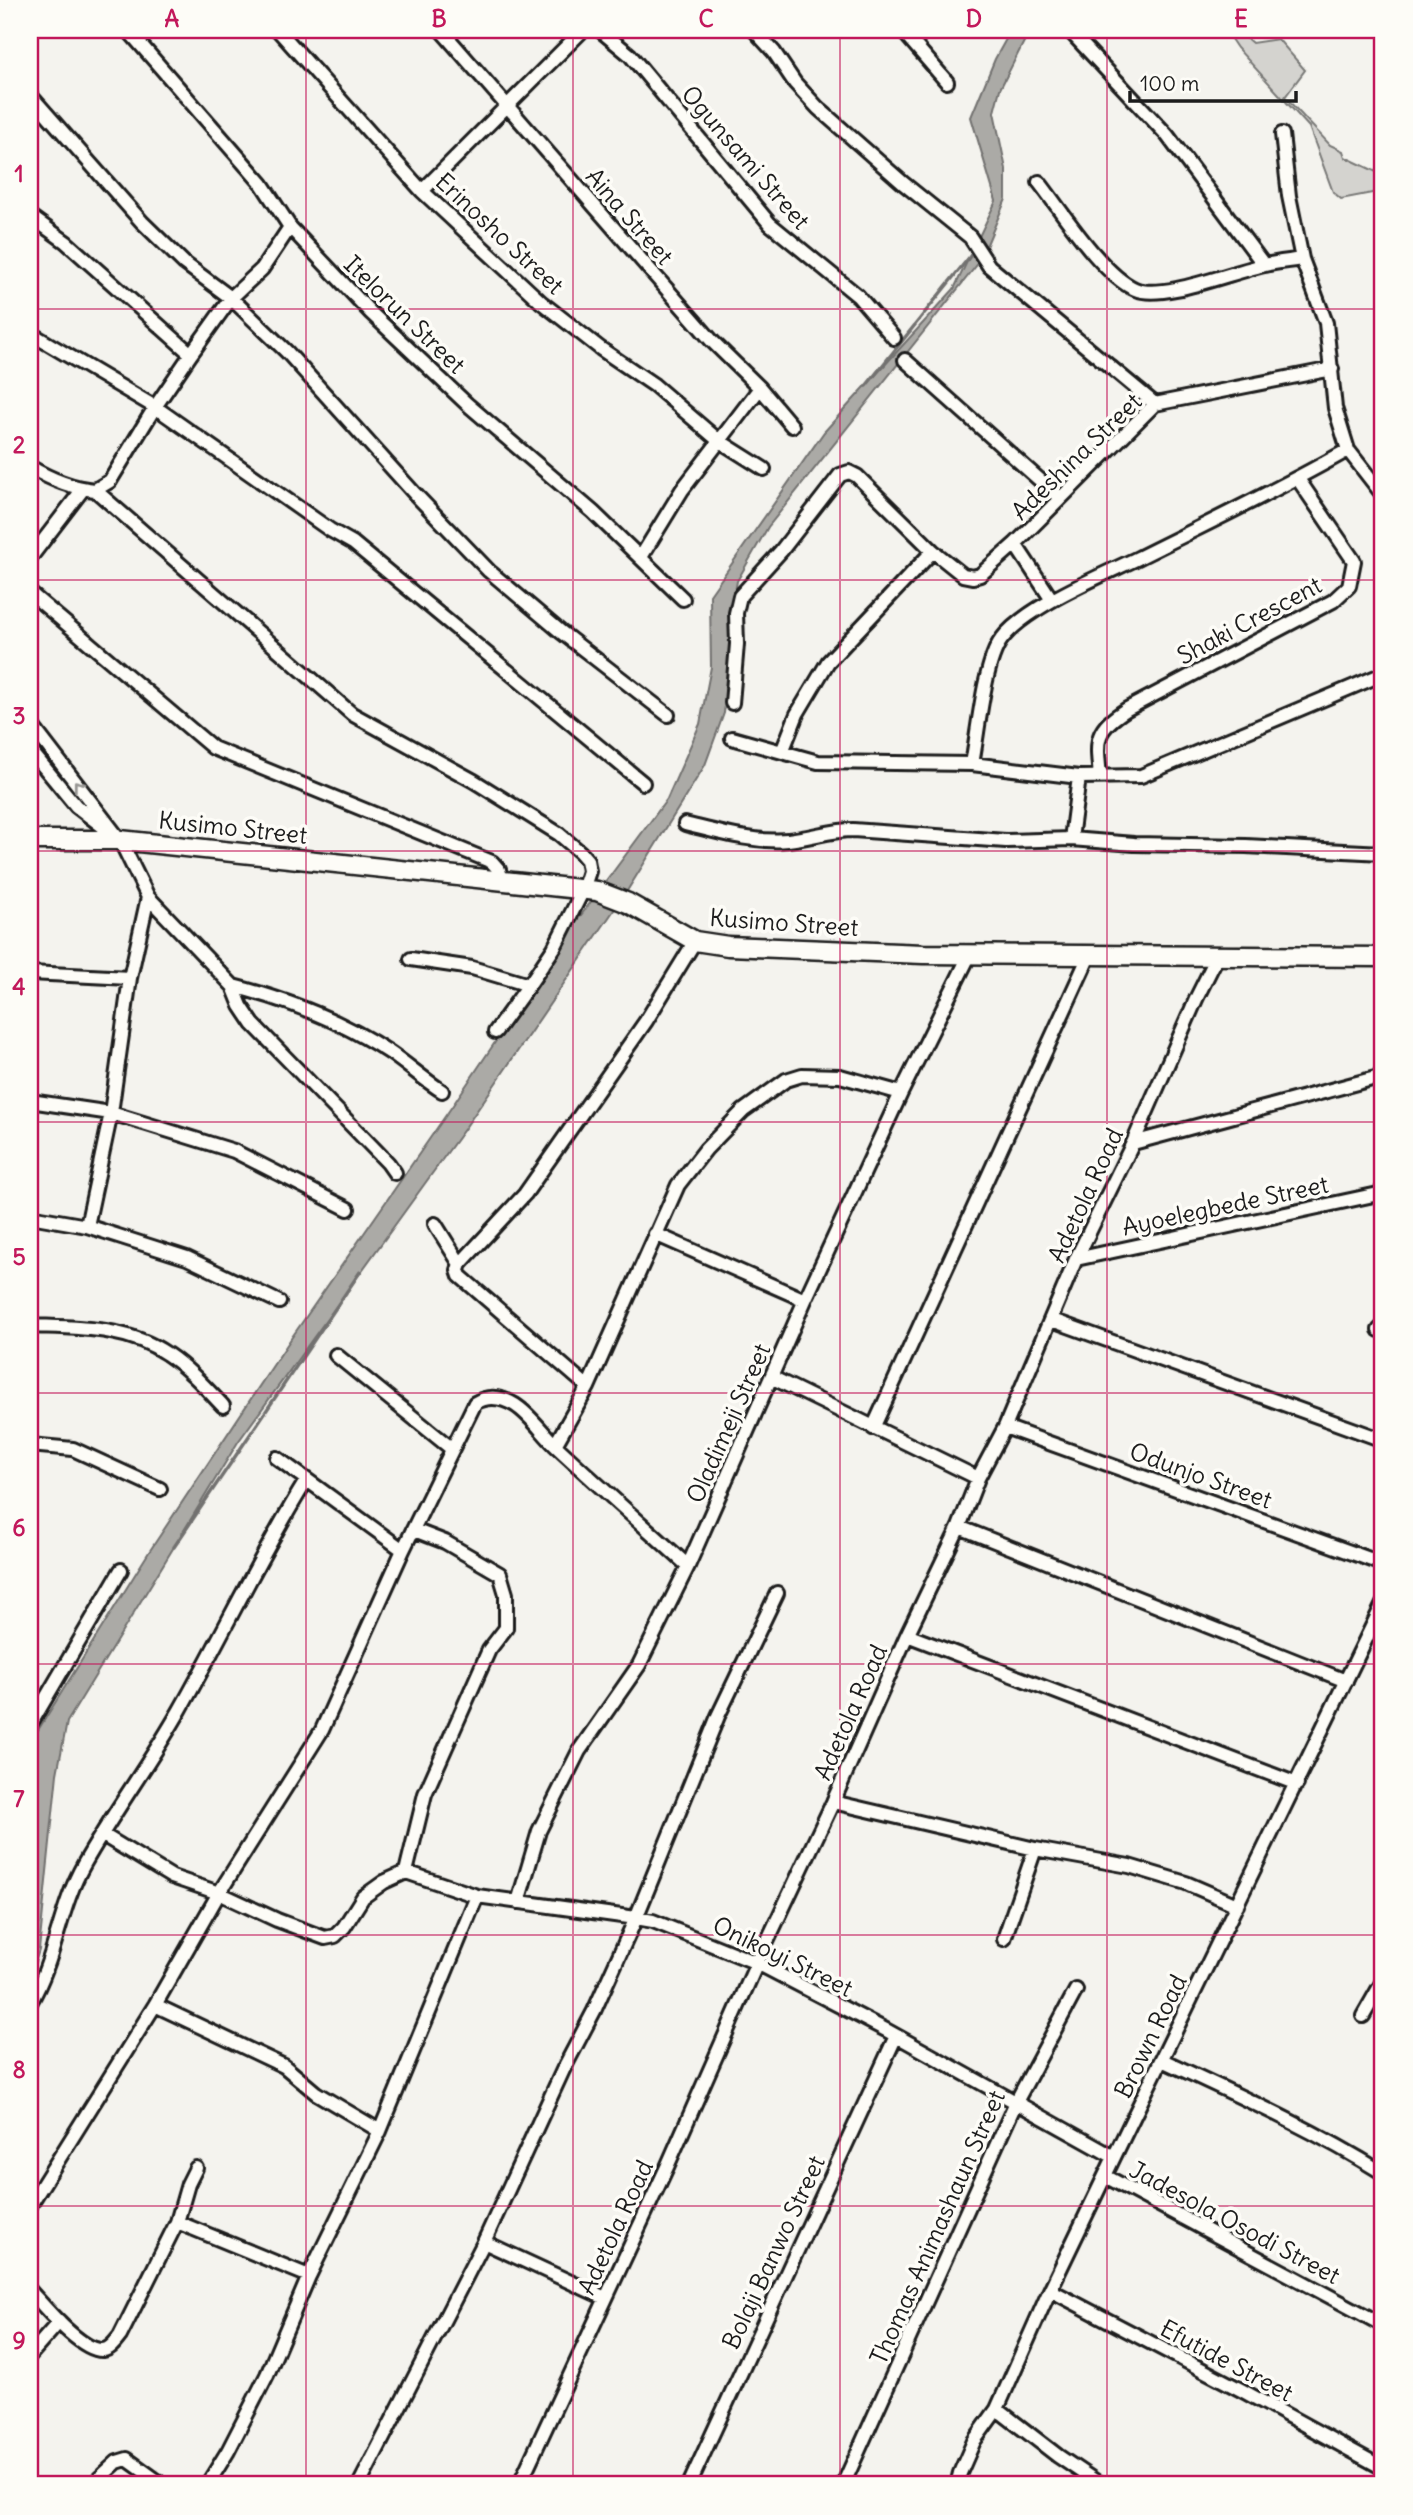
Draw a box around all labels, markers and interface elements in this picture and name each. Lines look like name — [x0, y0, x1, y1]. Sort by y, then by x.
text: A — [165, 4, 180, 33]
text: B — [431, 4, 447, 33]
text: C — [698, 4, 714, 33]
text: D — [966, 4, 982, 33]
text: E — [1234, 4, 1248, 33]
scale bar — [1130, 60, 1296, 104]
text: 100 m — [1140, 70, 1199, 97]
street label: Ogunsami Street — [675, 79, 817, 235]
text: 1 — [14, 159, 24, 188]
street label: Aina Street — [580, 162, 680, 270]
street label: Erinosho Street — [430, 166, 570, 300]
street label: Itelorun Street — [338, 249, 472, 379]
street label: Adeshina Street — [1004, 386, 1148, 526]
text: 2 — [13, 430, 26, 459]
street label: Shaki Crescent — [1172, 569, 1326, 671]
text: 3 — [12, 701, 26, 730]
one-way arrow — [74, 781, 87, 793]
street label: Kusimo Street — [157, 804, 309, 850]
street label: Kusimo Street — [709, 902, 859, 942]
text: 4 — [12, 972, 26, 1001]
street label: Adetola Road — [1041, 1123, 1129, 1267]
street label: Ayoelegbede Street — [1119, 1168, 1331, 1242]
text: 5 — [12, 1242, 26, 1271]
street label: Oladimeji Street — [679, 1339, 777, 1507]
street label: Odunjo Street — [1126, 1435, 1276, 1515]
text: 6 — [12, 1513, 26, 1542]
street label: Adetola Road — [807, 1640, 893, 1784]
text: 7 — [13, 1784, 25, 1813]
street label: Onikoyi Street — [708, 1909, 858, 2003]
street label: Brown Road — [1107, 1969, 1193, 2103]
text: 8 — [12, 2055, 26, 2084]
street label: Thomas Animashaun Street — [863, 2085, 1011, 2369]
street label: Bolaji Banwo Street — [715, 2150, 831, 2354]
street label: Jadesola Osodi Street — [1125, 2154, 1345, 2290]
street label: Adetola Road — [571, 2155, 659, 2299]
street label: Efutide Street — [1156, 2313, 1298, 2407]
text: 9 — [12, 2326, 26, 2355]

